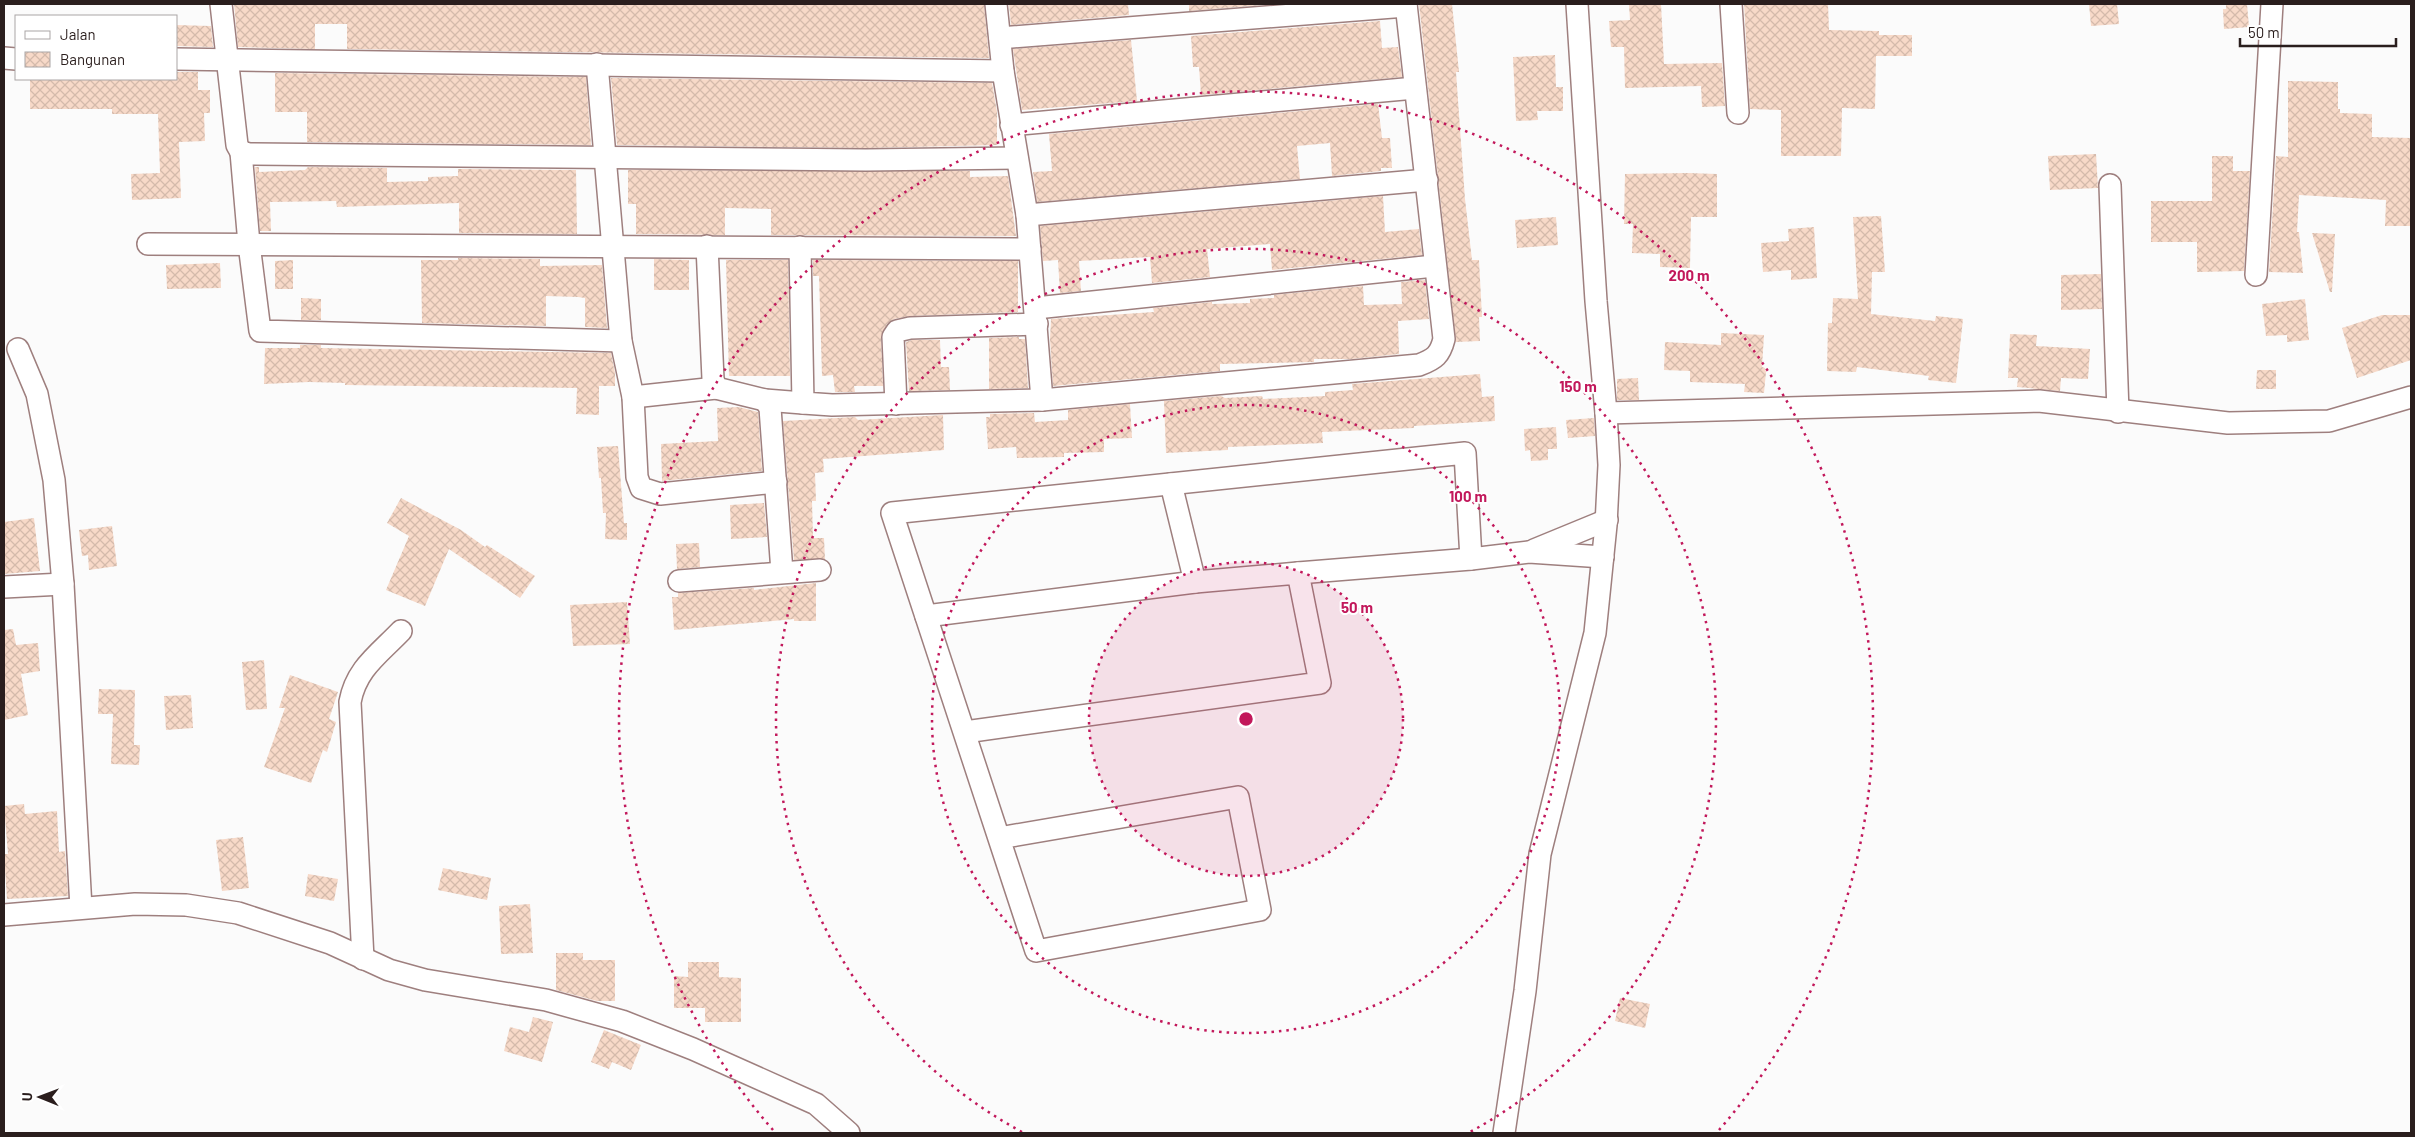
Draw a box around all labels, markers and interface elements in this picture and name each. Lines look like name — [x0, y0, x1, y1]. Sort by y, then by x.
legend — [15, 15, 178, 80]
scale bar — [2240, 15, 2396, 47]
text: 50 m — [2248, 23, 2280, 41]
text: Jalan — [60, 25, 96, 43]
text: Bangunan — [60, 50, 125, 68]
text: 200 m — [1668, 266, 1710, 284]
text: 150 m — [1559, 377, 1597, 395]
text: 100 m — [1449, 487, 1487, 505]
text: 50 m — [1341, 598, 1373, 616]
centre of rings — [1237, 710, 1255, 728]
north arrow — [15, 1072, 65, 1122]
text: U — [18, 1092, 35, 1101]

